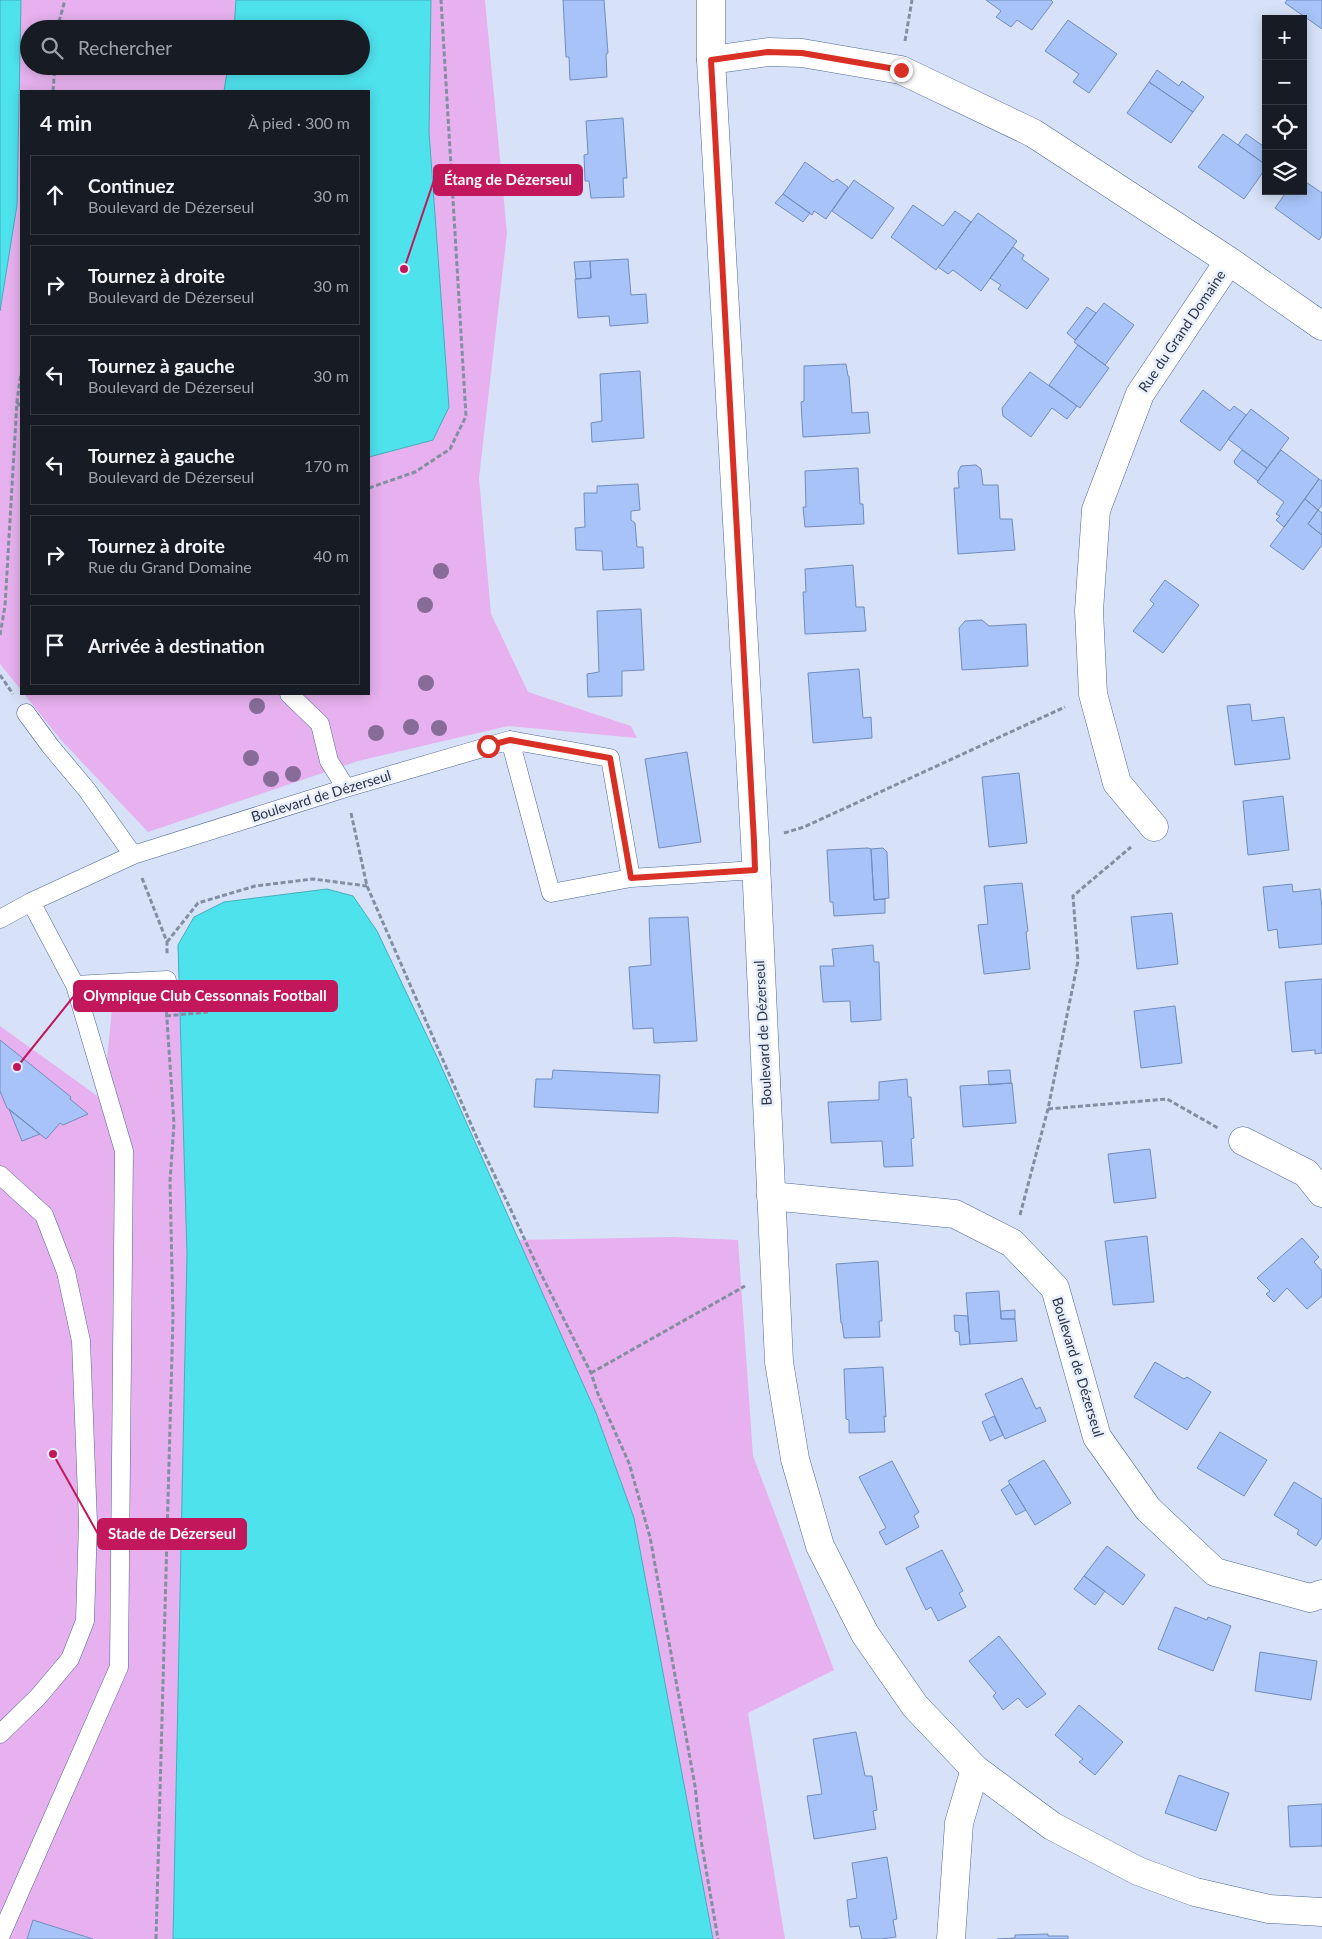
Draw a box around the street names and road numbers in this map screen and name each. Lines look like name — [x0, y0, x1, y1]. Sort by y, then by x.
street label: Rue du Grand Domaine — [1134, 267, 1229, 395]
street label: Boulevard de Dézerseul — [249, 766, 393, 825]
street label: Boulevard de Dézerseul — [750, 960, 775, 1106]
street label: Boulevard de Dézerseul — [1049, 1295, 1108, 1439]

